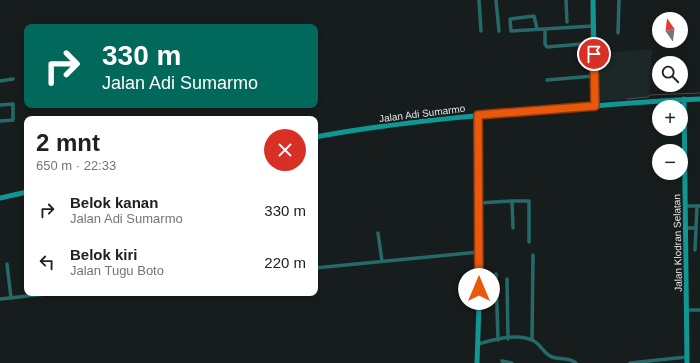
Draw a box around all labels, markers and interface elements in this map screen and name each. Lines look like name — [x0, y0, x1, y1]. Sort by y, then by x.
north arrow — [652, 12, 688, 48]
map controls — [652, 12, 688, 180]
pin — [577, 37, 611, 71]
icon: right — [36, 40, 88, 92]
text: 330 m — [102, 40, 181, 71]
icon: arrive — [583, 43, 605, 65]
button: search — [652, 56, 688, 92]
text: Jalan Adi Sumarmo — [102, 73, 258, 93]
button: + — [652, 100, 688, 136]
street label: Jalan Adi Sumarmo — [378, 103, 466, 124]
text: 2 mnt — [36, 129, 100, 156]
button: close — [264, 129, 306, 171]
button: − — [652, 144, 688, 180]
text: 650 m · 22:33 — [36, 158, 116, 173]
text: Belok kanan — [70, 194, 158, 211]
street label: Jalan Klodran Selatan — [671, 194, 684, 292]
icon: right — [36, 199, 58, 221]
text: 330 m — [264, 202, 306, 219]
text: Jalan Adi Sumarmo — [70, 211, 183, 226]
text: Belok kiri — [70, 246, 138, 263]
icon: left — [36, 251, 58, 273]
text: 220 m — [264, 254, 306, 271]
text: Jalan Tugu Boto — [70, 263, 164, 278]
position arrow — [458, 268, 500, 310]

